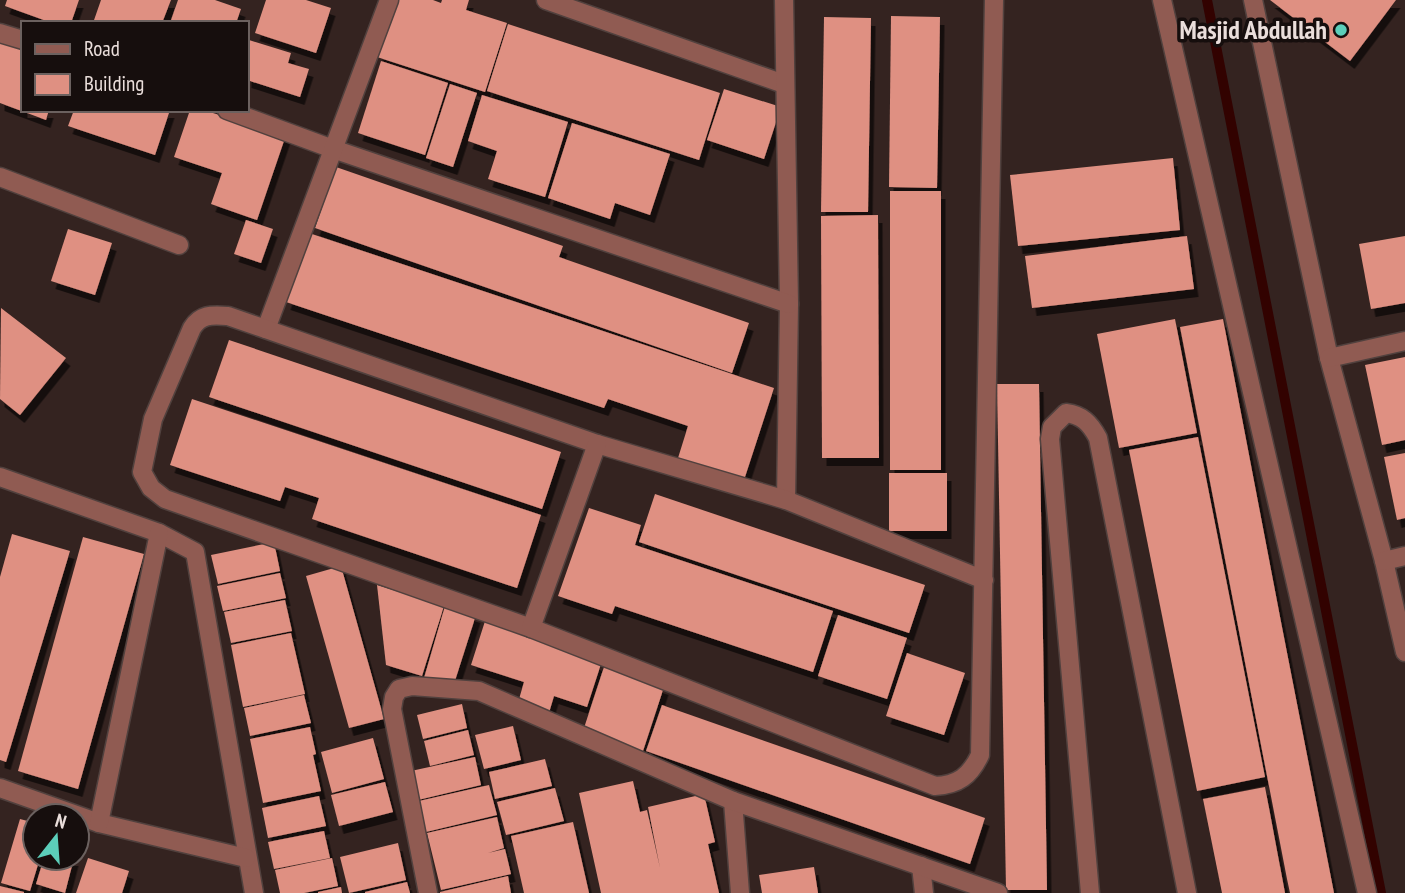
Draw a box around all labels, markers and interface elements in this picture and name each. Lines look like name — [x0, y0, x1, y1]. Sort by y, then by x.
place label: Masjid Abdullah — [1179, 13, 1327, 46]
legend — [21, 21, 248, 112]
marker: Masjid Abdullah — [1333, 22, 1349, 38]
text: Road — [84, 35, 120, 62]
text: Building — [84, 70, 144, 97]
north arrow — [21, 802, 91, 872]
text: N — [53, 808, 69, 834]

